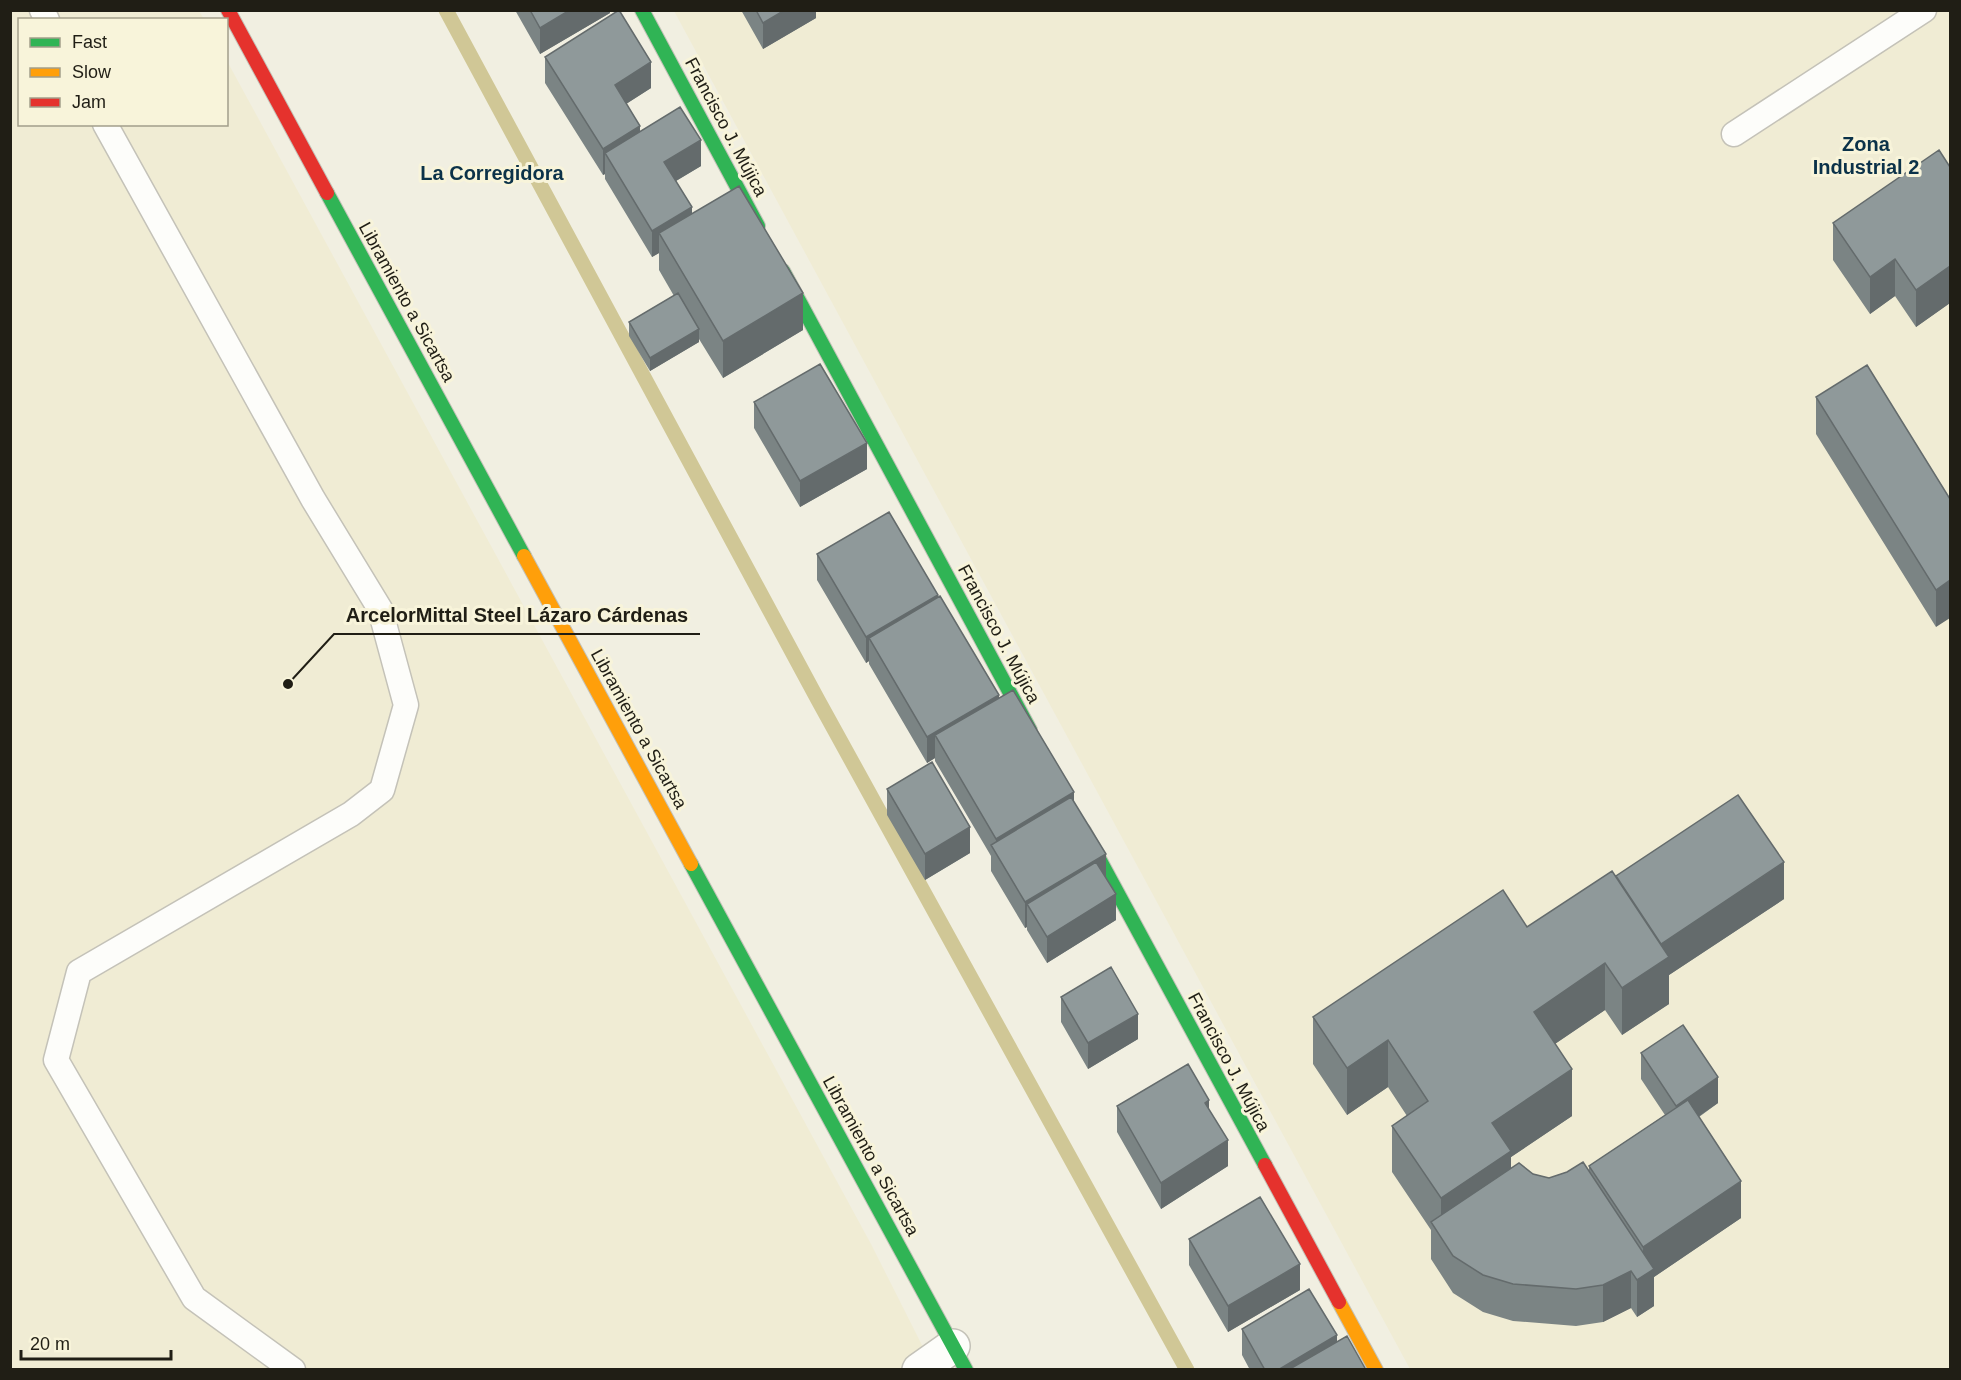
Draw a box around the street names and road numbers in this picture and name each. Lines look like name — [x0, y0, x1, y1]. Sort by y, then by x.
street label: Francisco J. Mújica — [681, 54, 771, 201]
street label: Libramiento a Sicartsa — [355, 219, 460, 386]
street label: Francisco J. Mújica — [954, 561, 1044, 708]
street label: Libramiento a Sicartsa — [587, 646, 692, 813]
street label: Francisco J. Mújica — [1184, 989, 1274, 1136]
street label: Libramiento a Sicartsa — [819, 1073, 924, 1240]

